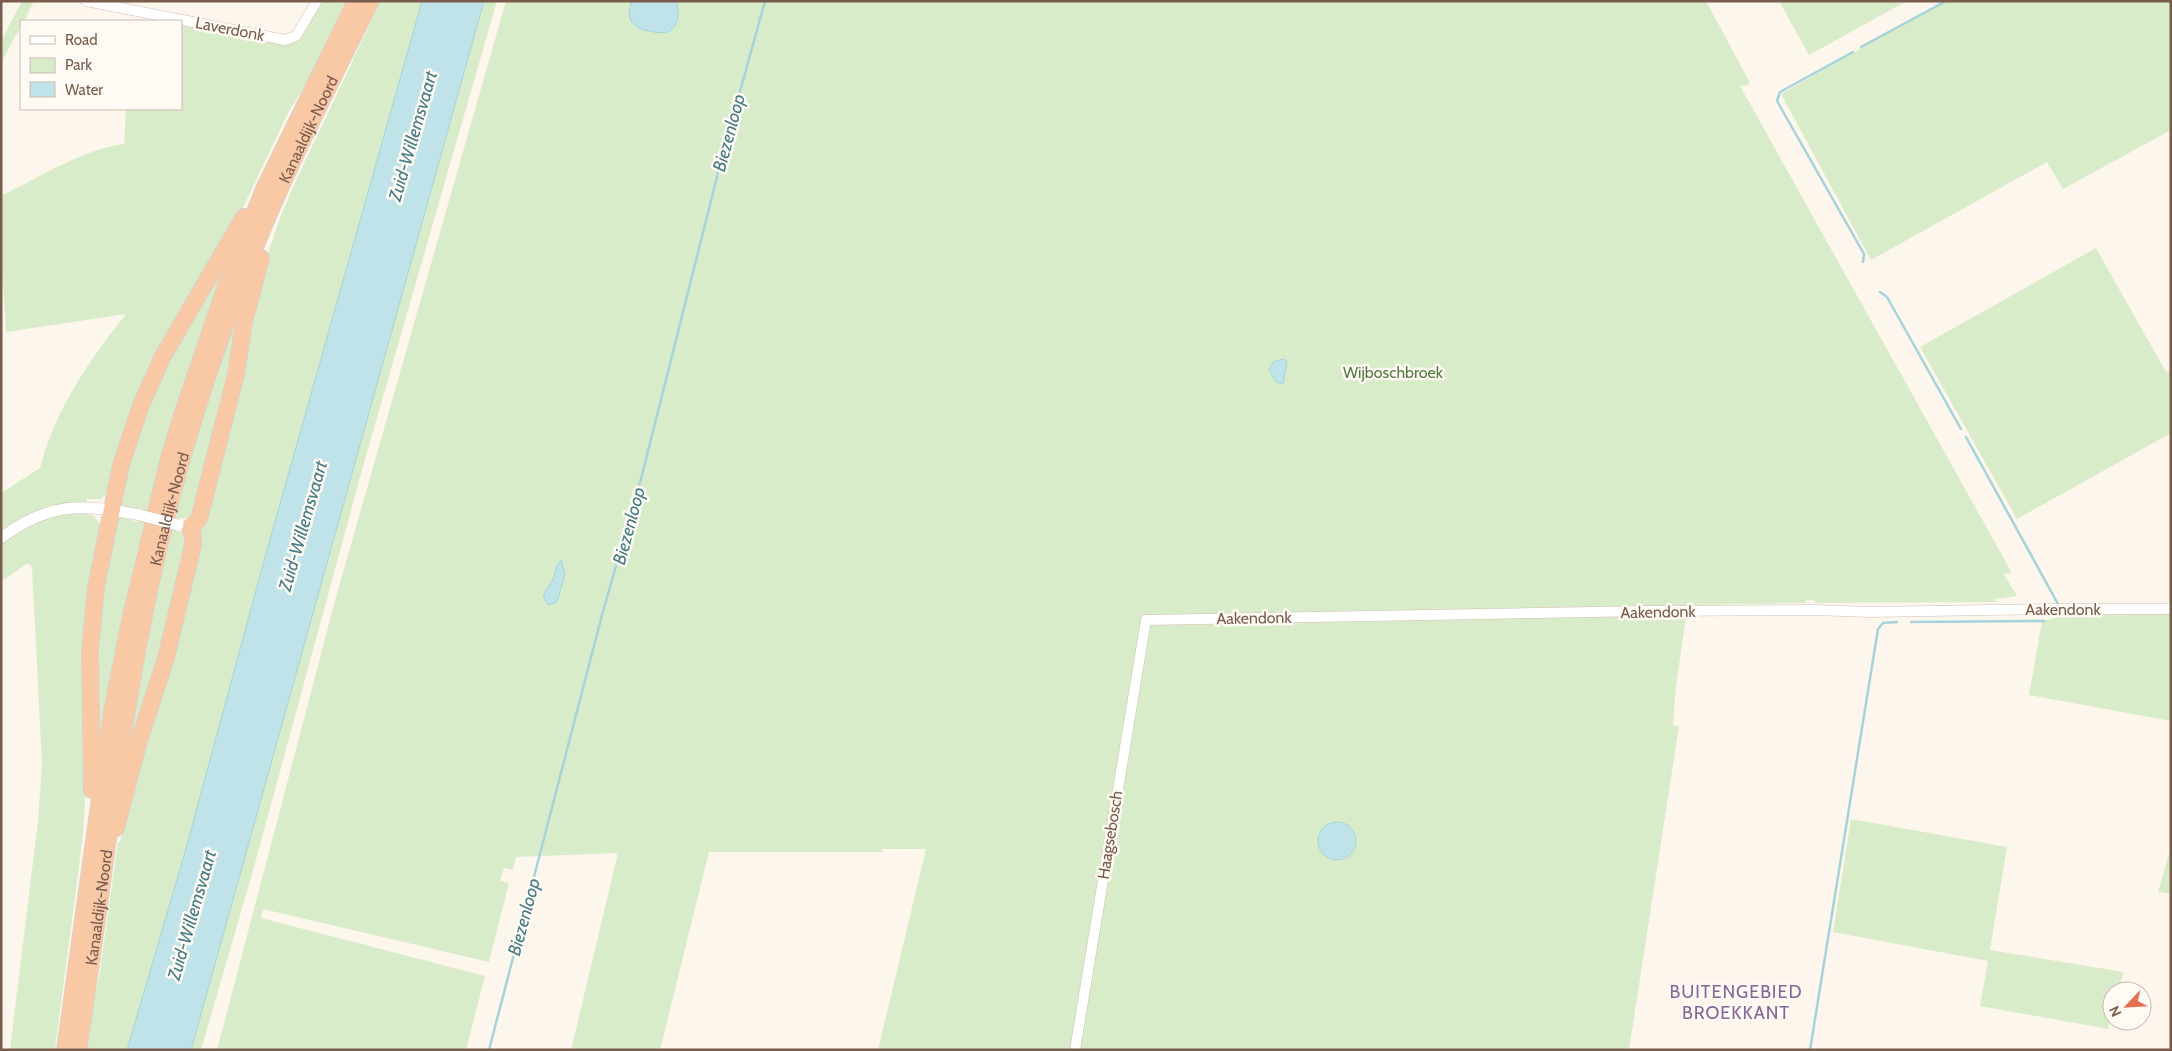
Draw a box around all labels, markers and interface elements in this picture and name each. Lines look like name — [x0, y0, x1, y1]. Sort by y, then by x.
street label: Laverdonk — [194, 13, 267, 45]
legend — [20, 20, 182, 110]
text: Road — [65, 31, 98, 49]
text: Park — [65, 56, 92, 74]
water label: Zuid-Willemsvaart — [384, 68, 442, 205]
street label: Kanaaldijk-Noord — [274, 73, 342, 186]
text: Water — [65, 81, 103, 99]
water label: Biezenloop — [708, 92, 750, 174]
park label: Wijboschbroek — [1343, 363, 1444, 382]
street label: Kanaaldijk-Noord — [145, 450, 193, 568]
water label: Zuid-Willemsvaart — [274, 458, 332, 595]
water label: Biezenloop — [608, 485, 650, 567]
street label: Aakendonk — [2025, 600, 2101, 619]
street label: Aakendonk — [1620, 602, 1697, 622]
street label: Aakendonk — [1216, 608, 1293, 628]
street label: Haagsebosch — [1094, 789, 1126, 881]
water label: Zuid-Willemsvaart — [163, 847, 221, 984]
street label: Kanaaldijk-Noord — [81, 848, 116, 967]
water label: Biezenloop — [503, 876, 545, 958]
district label: BUITENGEBIED BROEKKANT — [1669, 981, 1803, 1024]
north arrow — [2102, 981, 2152, 1031]
text: N — [2105, 1003, 2125, 1020]

